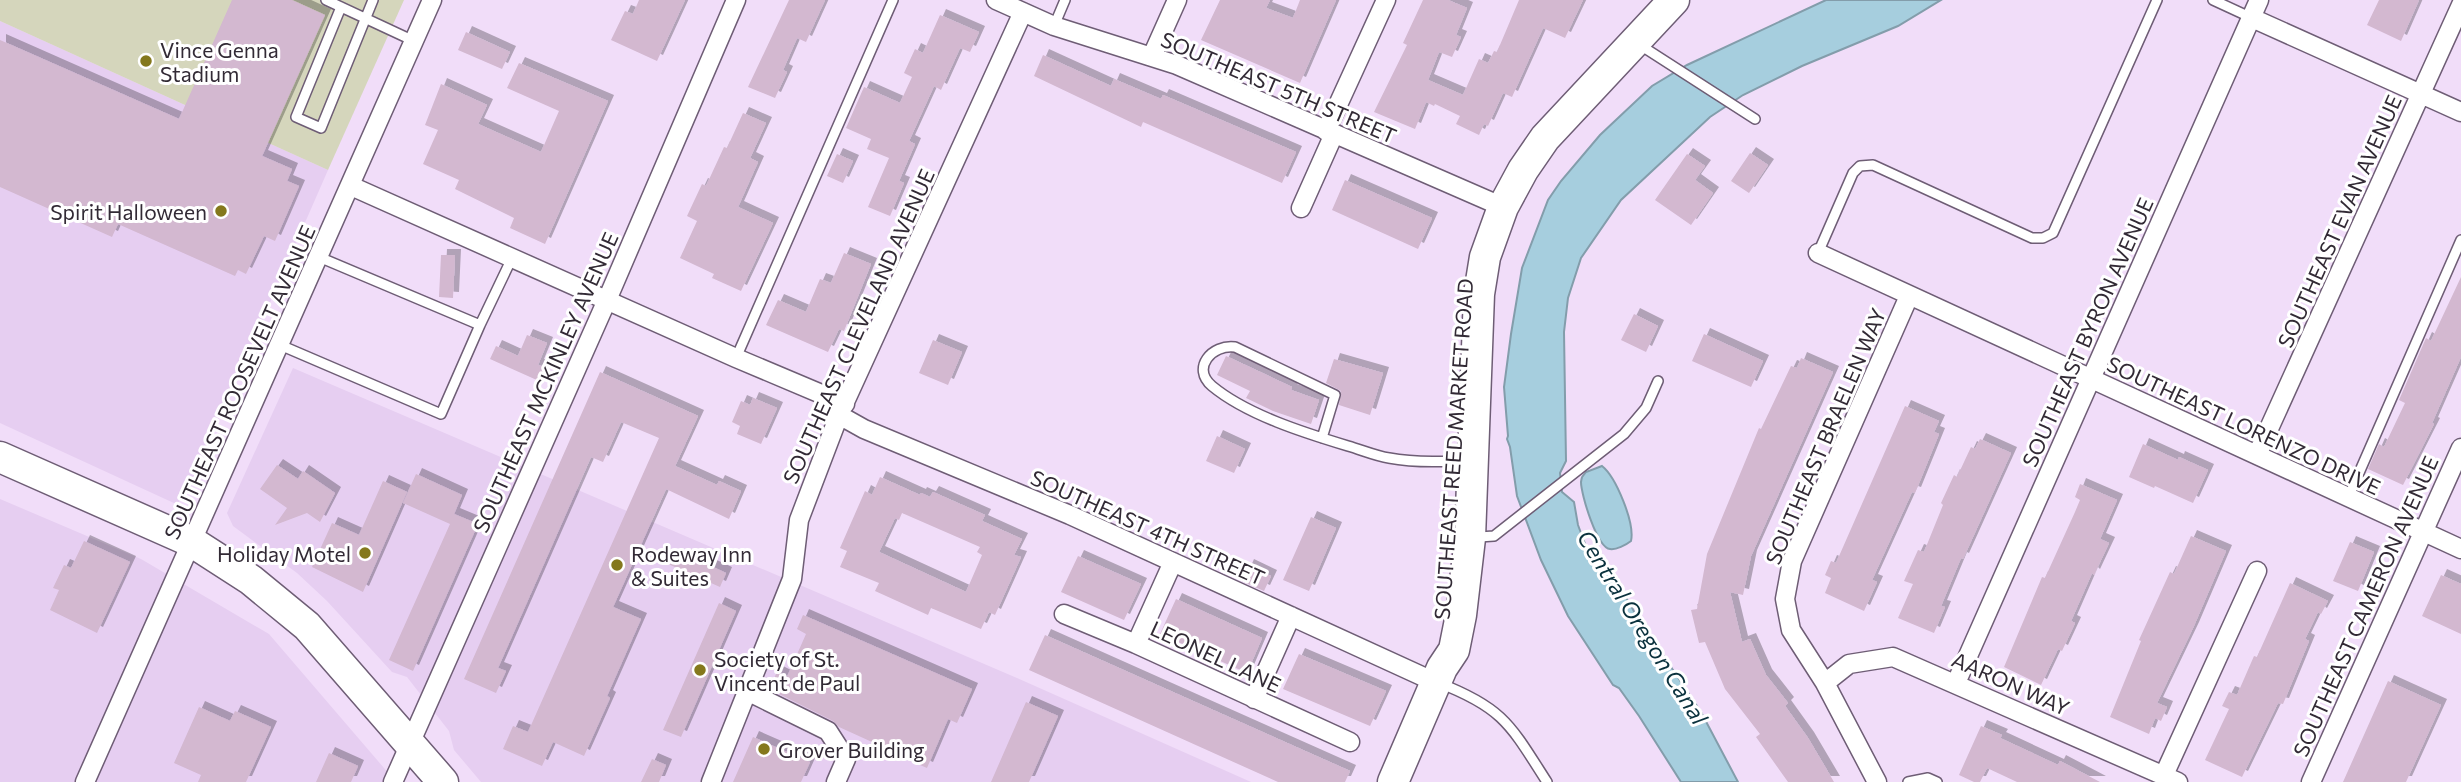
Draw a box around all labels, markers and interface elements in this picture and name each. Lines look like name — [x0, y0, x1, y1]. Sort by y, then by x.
street label: SOUTHEAST 5TH STREET — [1158, 26, 1400, 148]
place label: Vince Genna Stadium — [160, 37, 279, 86]
marker: Vince Genna Stadium — [138, 53, 154, 69]
street label: SOUTHEAST EVAN AVENUE — [2272, 91, 2406, 351]
street label: SOUTHEAST CLEVELAND AVENUE — [777, 165, 939, 487]
street label: SOUTHEAST BYRON AVENUE — [2016, 194, 2158, 470]
place label: Spirit Halloween — [50, 199, 207, 224]
marker: Spirit Halloween — [213, 203, 229, 219]
street label: SOUTHEAST ROOSEVELT AVENUE — [158, 221, 320, 543]
street label: SOUTHEAST MCKINLEY AVENUE — [467, 228, 623, 536]
street label: SOUTHEAST REED MARKET ROAD — [1429, 278, 1477, 620]
street label: SOUTHEAST BRAELEN WAY — [1760, 304, 1890, 568]
street label: SOUTHEAST LORENZO DRIVE — [2103, 351, 2385, 499]
street label: SOUTHEAST CAMERON AVENUE — [2287, 452, 2443, 760]
street label: SOUTHEAST 4TH STREET — [1027, 464, 1269, 590]
water label: Central Oregon Canal — [1572, 525, 1715, 730]
place label: Holiday Motel — [217, 541, 351, 566]
place label: Rodeway Inn & Suites — [631, 541, 752, 590]
marker: Holiday Motel — [357, 545, 373, 561]
marker: Rodeway Inn & Suites — [609, 557, 625, 573]
street label: LEONEL LANE — [1147, 615, 1285, 697]
place label: Society of St. Vincent de Paul — [714, 646, 860, 695]
street label: AARON WAY — [1948, 646, 2074, 720]
marker: Society of St. Vincent de Paul — [692, 662, 708, 678]
place label: Grover Building — [778, 737, 924, 762]
marker: Grover Building — [756, 741, 772, 757]

